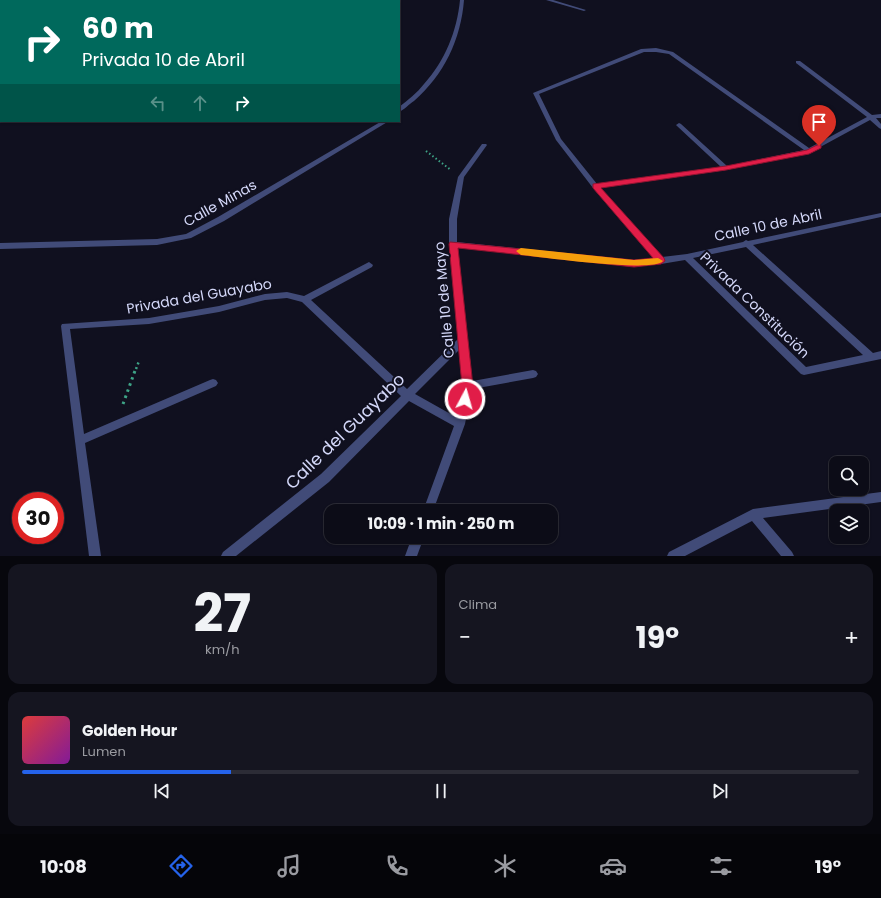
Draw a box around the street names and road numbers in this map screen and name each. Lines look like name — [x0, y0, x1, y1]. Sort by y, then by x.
street label: Calle Minas — [180, 175, 260, 231]
street label: Calle 10 de Abril — [712, 204, 824, 246]
street label: Calle 10 de Mayo — [429, 241, 459, 359]
street label: Privada Constitución — [696, 247, 814, 363]
street label: Privada del Guayabo — [125, 273, 273, 319]
street label: Calle del Guayabo — [280, 367, 410, 494]

